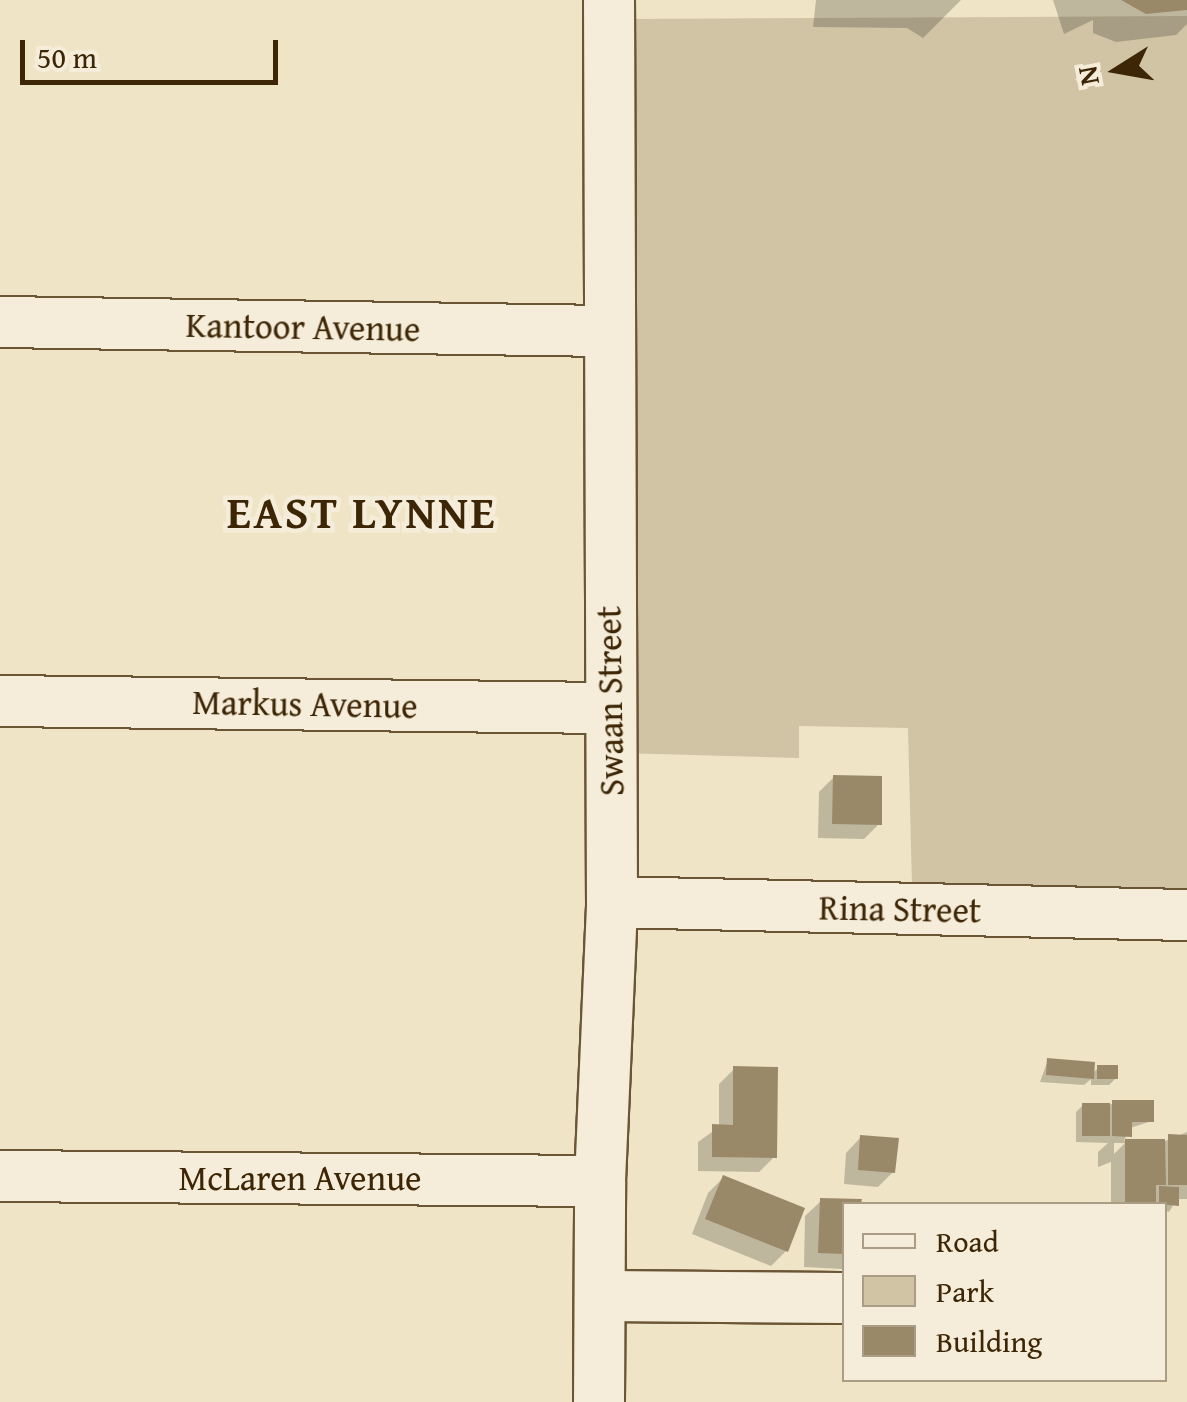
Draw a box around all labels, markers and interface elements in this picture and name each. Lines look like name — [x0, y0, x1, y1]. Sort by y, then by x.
scale bar — [25, 20, 282, 82]
north arrow — [1067, 20, 1167, 120]
text: 50 m — [37, 35, 97, 79]
text: N — [1065, 63, 1109, 89]
street label: Kantoor Avenue — [185, 304, 421, 350]
district label: EAST LYNNE — [227, 485, 497, 539]
street label: Swaan Street — [587, 605, 633, 797]
street label: Markus Avenue — [192, 681, 418, 727]
street label: Rina Street — [818, 887, 982, 931]
street label: McLaren Avenue — [178, 1157, 422, 1199]
legend — [842, 1202, 1167, 1382]
text: Road — [936, 1219, 999, 1263]
text: Park — [936, 1269, 994, 1313]
text: Building — [936, 1319, 1042, 1363]

